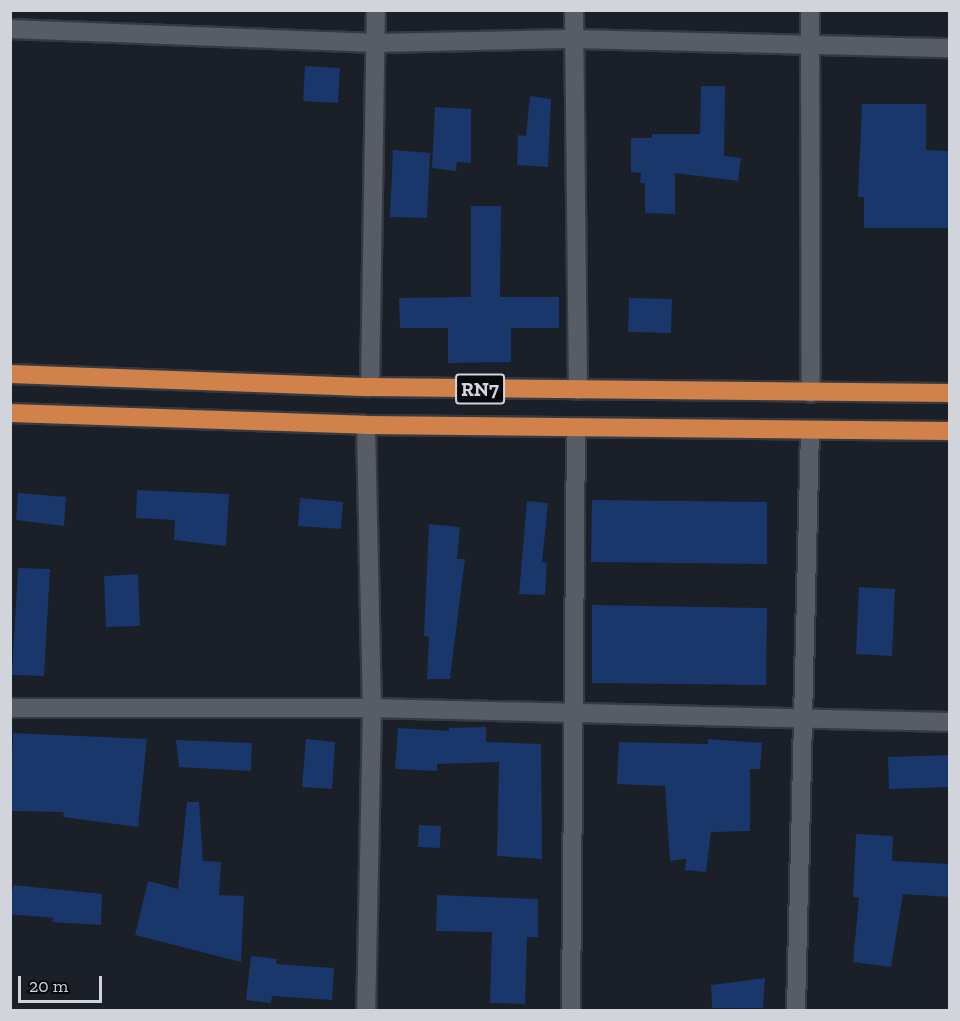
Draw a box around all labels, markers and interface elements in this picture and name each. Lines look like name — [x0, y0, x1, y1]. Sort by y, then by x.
road number: RN7 — [454, 372, 506, 406]
scale bar — [21, 964, 105, 1002]
text: 20 m — [29, 975, 68, 997]

